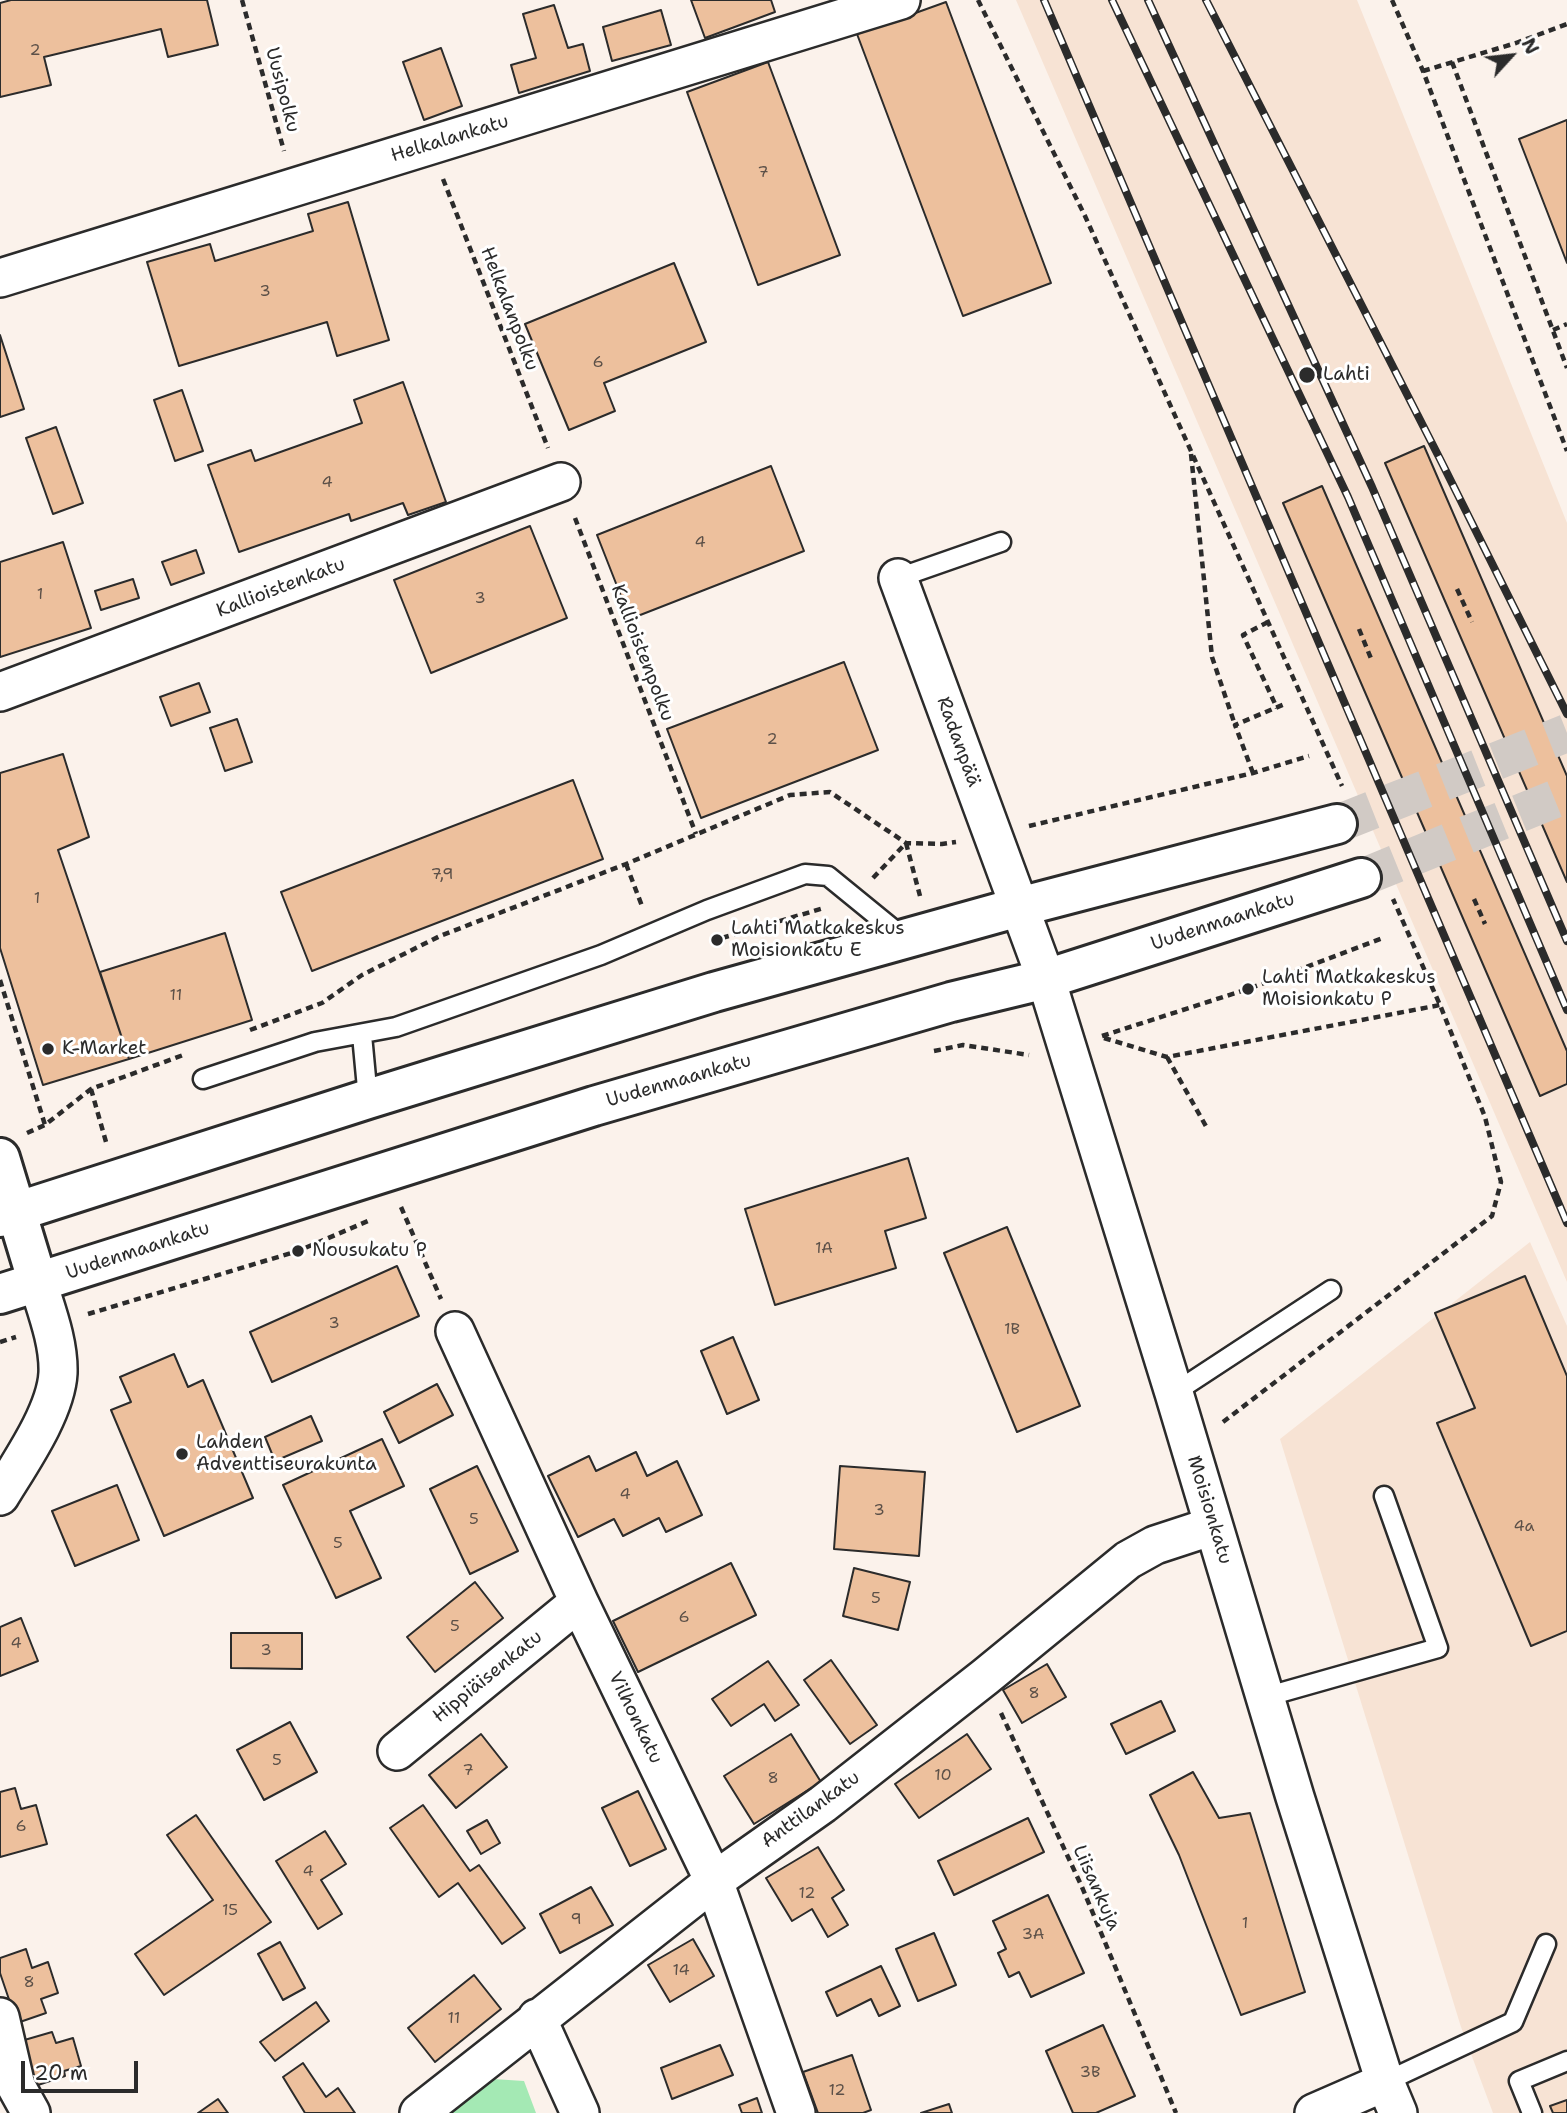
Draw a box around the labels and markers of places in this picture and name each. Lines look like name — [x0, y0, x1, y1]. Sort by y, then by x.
place label: Lahti — [1323, 364, 1370, 386]
marker: Lahti — [1297, 365, 1317, 385]
place label: Lahti Matkakeskus Moisionkatu E — [731, 918, 905, 962]
marker: Lahti Matkakeskus Moisionkatu E — [709, 932, 725, 948]
place label: Lahti Matkakeskus Moisionkatu P — [1262, 967, 1436, 1011]
marker: Lahti Matkakeskus Moisionkatu P — [1240, 981, 1256, 997]
place label: K-Market — [62, 1038, 147, 1060]
marker: K-Market — [40, 1041, 56, 1057]
place label: Nousukatu P — [312, 1240, 427, 1262]
marker: Nousukatu P — [290, 1243, 306, 1259]
place label: Lahden Adventtiseurakunta — [196, 1432, 377, 1476]
marker: Lahden Adventtiseurakunta — [174, 1446, 190, 1462]

